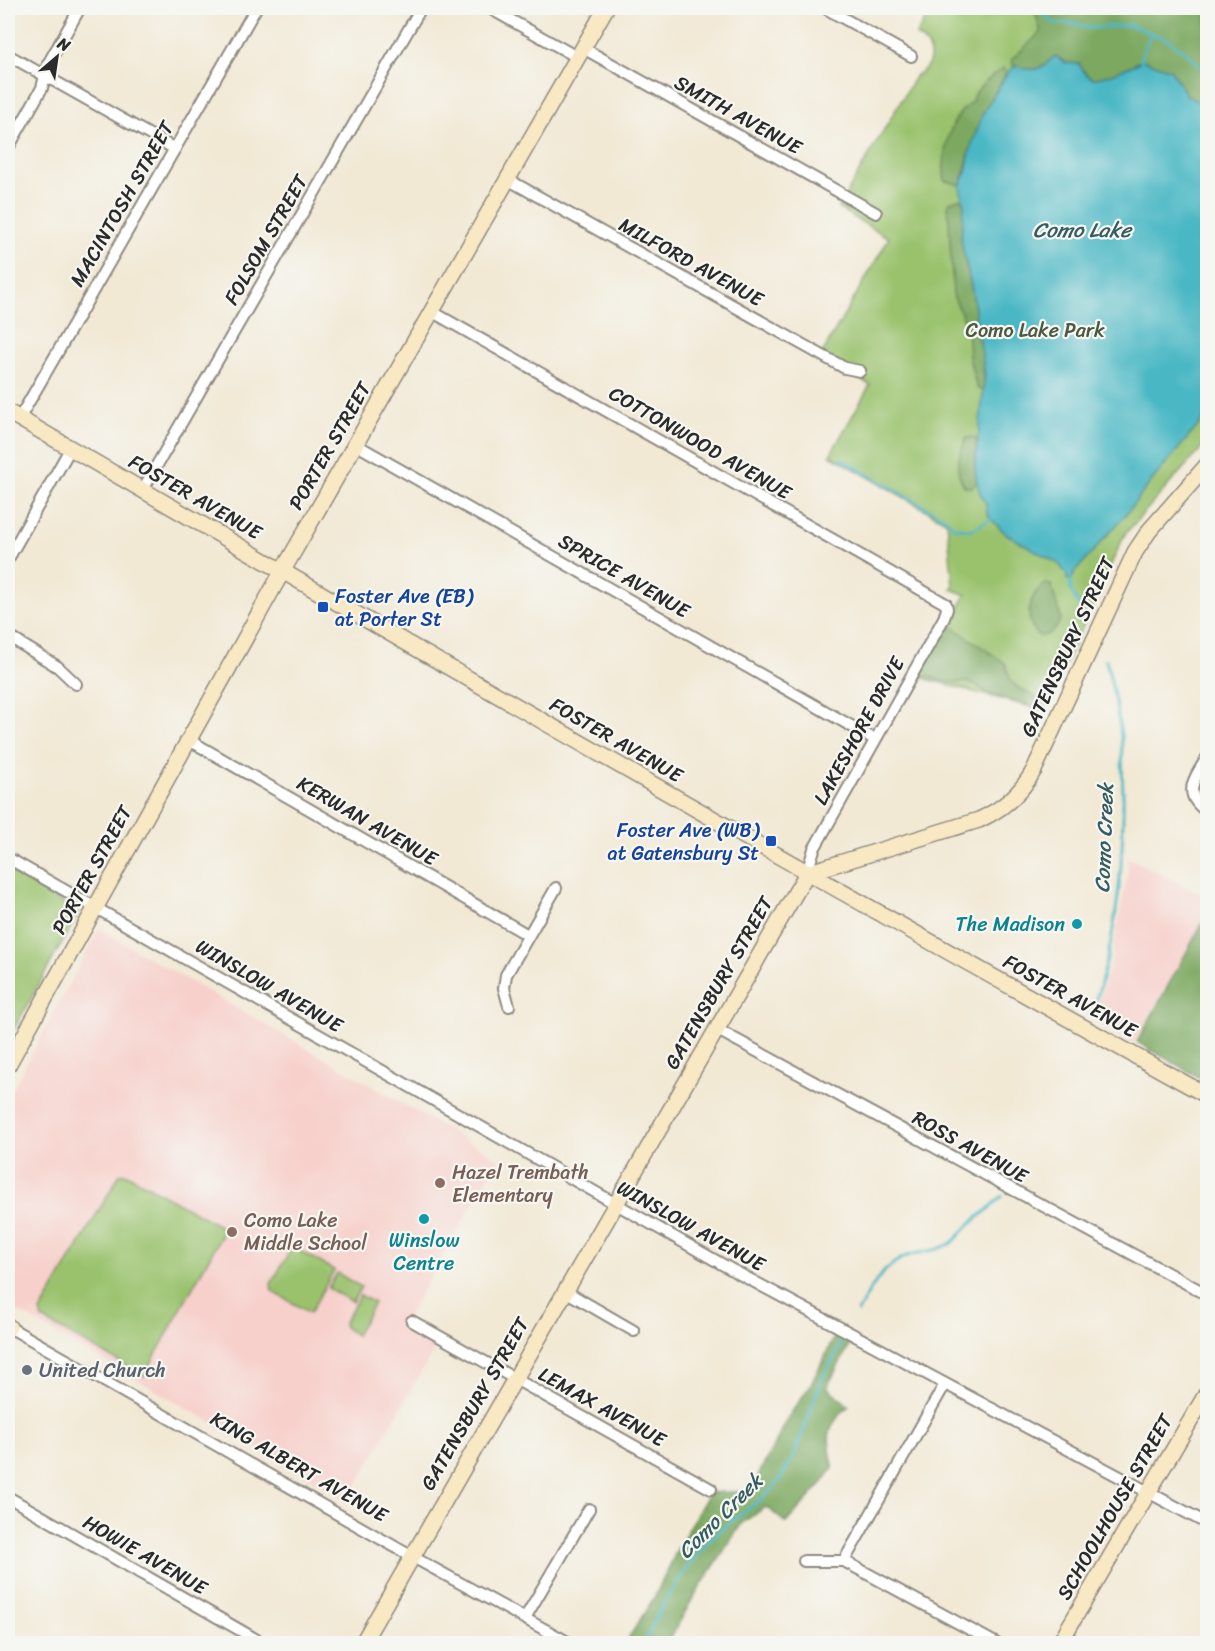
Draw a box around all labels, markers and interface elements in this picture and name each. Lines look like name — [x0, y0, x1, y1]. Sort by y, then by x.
north arrow — [27, 27, 87, 87]
text: N — [51, 28, 77, 60]
street label: SMITH AVENUE — [668, 65, 810, 165]
street label: MACINTOSH STREET — [60, 113, 185, 294]
street label: FOLSOM STREET — [214, 167, 318, 312]
street label: MILFORD AVENUE — [612, 208, 771, 317]
water label: Como Lake — [1033, 211, 1133, 249]
park label: Como Lake Park — [965, 313, 1105, 348]
street label: PORTER STREET — [279, 374, 382, 517]
street label: COTTONWOOD AVENUE — [602, 376, 800, 511]
street label: FOSTER AVENUE — [122, 445, 270, 550]
street label: SPRICE AVENUE — [552, 524, 698, 629]
street label: GATENSBURY STREET — [1011, 550, 1126, 743]
place label: Foster Ave (EB) at Porter St — [335, 579, 474, 637]
marker: Foster Ave (EB) at Porter St — [316, 600, 330, 614]
street label: LAKESHORE DRIVE — [804, 649, 915, 812]
street label: FOSTER AVENUE — [543, 688, 691, 793]
street label: KERWAN AVENUE — [290, 766, 446, 877]
water label: Como Creek — [1083, 781, 1125, 894]
street label: PORTER STREET — [42, 798, 143, 941]
place label: Foster Ave (WB) at Gatensbury St — [608, 813, 760, 871]
marker: Foster Ave (WB) at Gatensbury St — [764, 834, 778, 848]
street label: GATENSBURY STREET — [655, 889, 784, 1076]
place label: The Madison — [956, 907, 1065, 942]
marker: The Madison — [1070, 917, 1084, 931]
street label: WINSLOW AVENUE — [189, 930, 351, 1043]
street label: FOSTER AVENUE — [996, 945, 1145, 1048]
street label: ROSS AVENUE — [906, 1101, 1036, 1194]
place label: Hazel Trembath Elementary — [452, 1155, 589, 1213]
street label: WINSLOW AVENUE — [610, 1171, 773, 1282]
marker: Hazel Trembath Elementary — [433, 1176, 447, 1190]
place label: Como Lake Middle School — [244, 1203, 367, 1261]
marker: Winslow Centre — [417, 1212, 431, 1226]
place label: Winslow Centre — [389, 1223, 459, 1281]
marker: Como Lake Middle School — [225, 1225, 239, 1239]
street label: GATENSBURY STREET — [411, 1310, 540, 1497]
place label: United Church — [39, 1353, 166, 1388]
street label: LEMAX AVENUE — [532, 1357, 674, 1458]
marker: United Church — [20, 1363, 34, 1377]
street label: KING ALBERT AVENUE — [204, 1402, 396, 1533]
street label: SCHOOLHOUSE STREET — [1047, 1406, 1184, 1607]
water label: Como Creek — [668, 1462, 774, 1568]
street label: HOWIE AVENUE — [76, 1505, 216, 1606]

